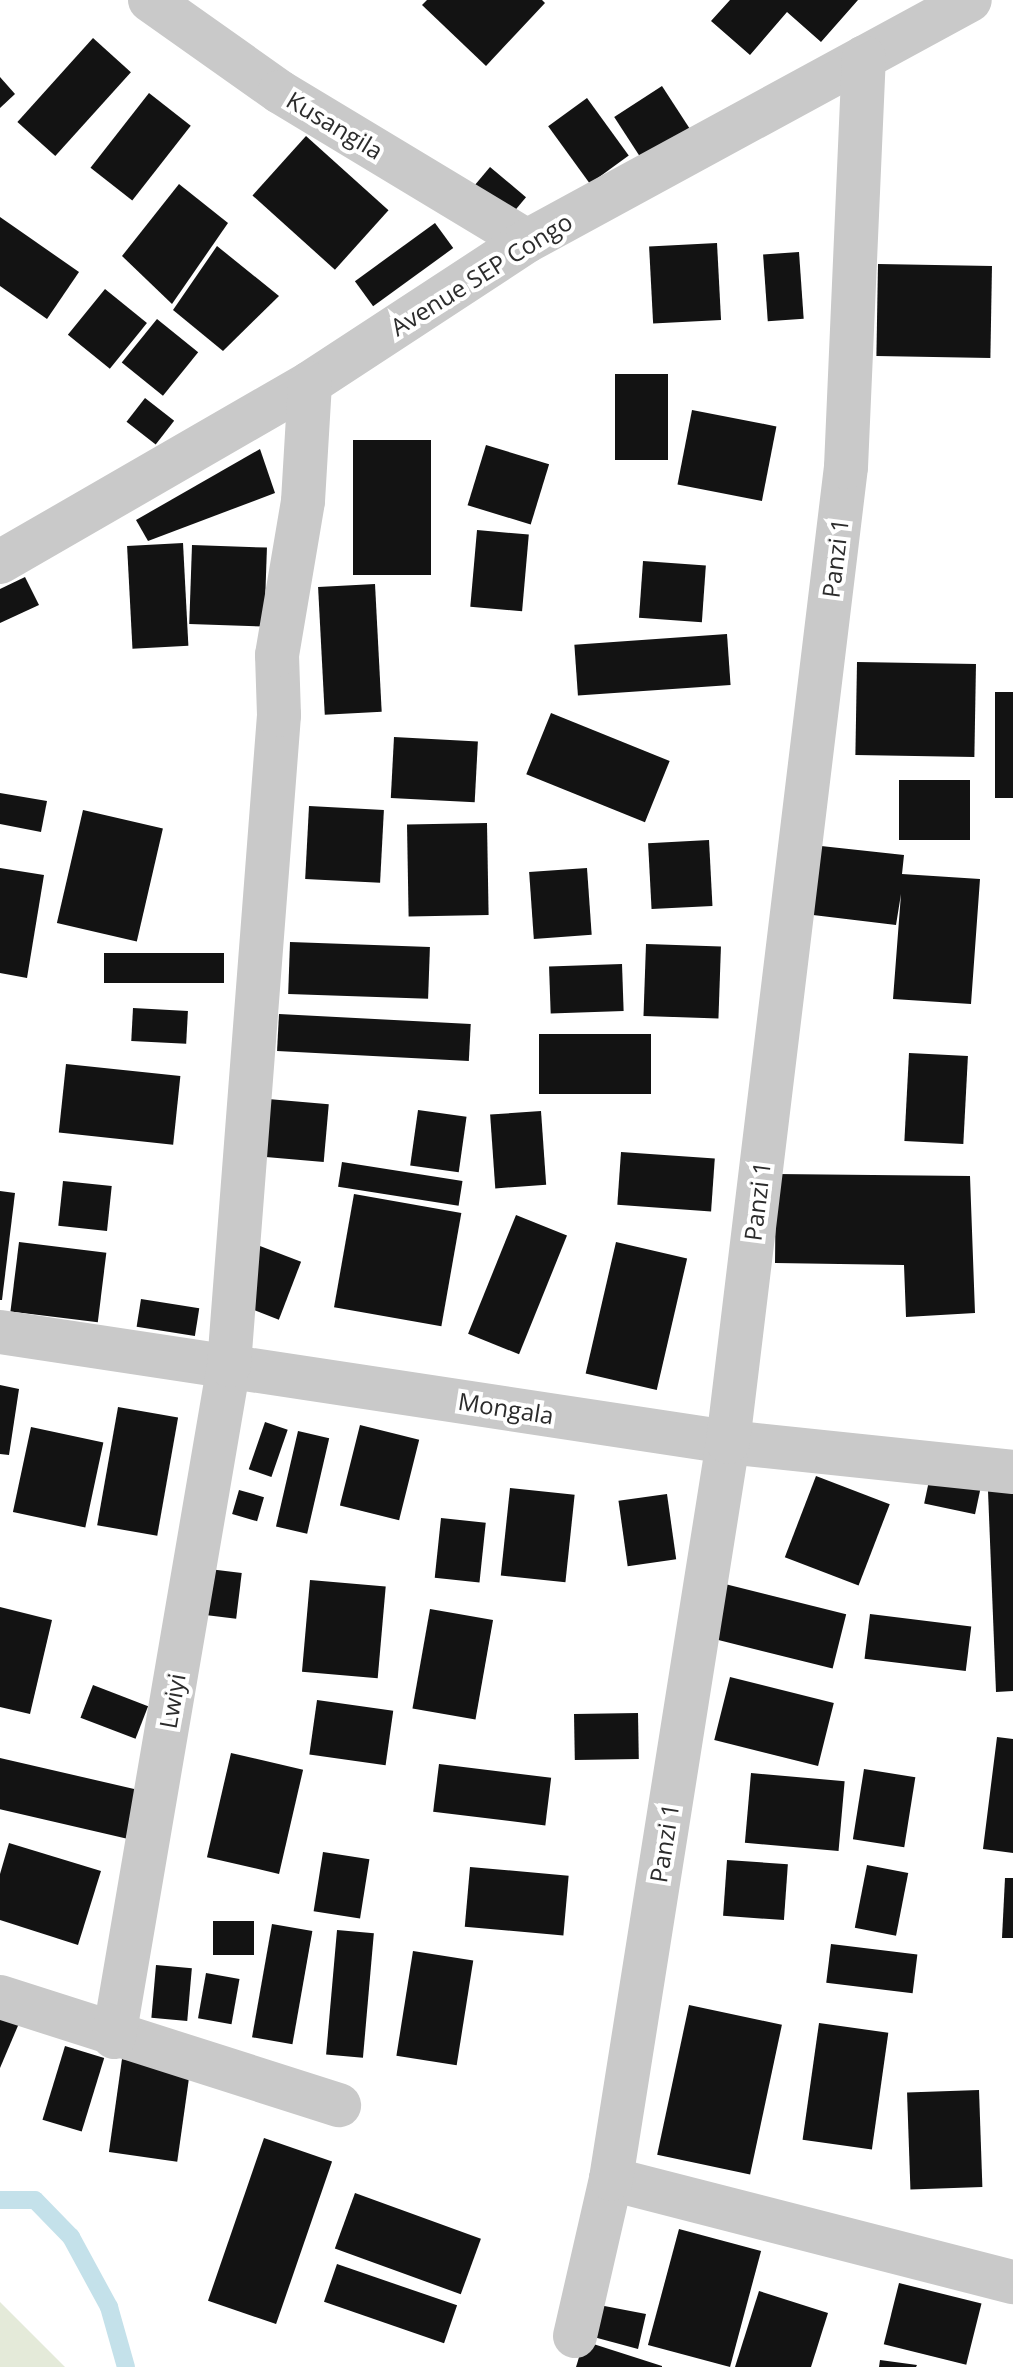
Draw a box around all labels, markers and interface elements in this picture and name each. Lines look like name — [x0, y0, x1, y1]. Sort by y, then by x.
street label: Kusangila — [282, 85, 388, 165]
street label: Avenue SEP Congo — [385, 206, 577, 342]
street label: Panzi 1 — [816, 517, 854, 599]
street label: Panzi 1 — [738, 1160, 776, 1242]
street label: Mongala — [456, 1386, 556, 1430]
street label: Lwiyi — [153, 1671, 191, 1731]
street label: Panzi 1 — [644, 1801, 684, 1885]

